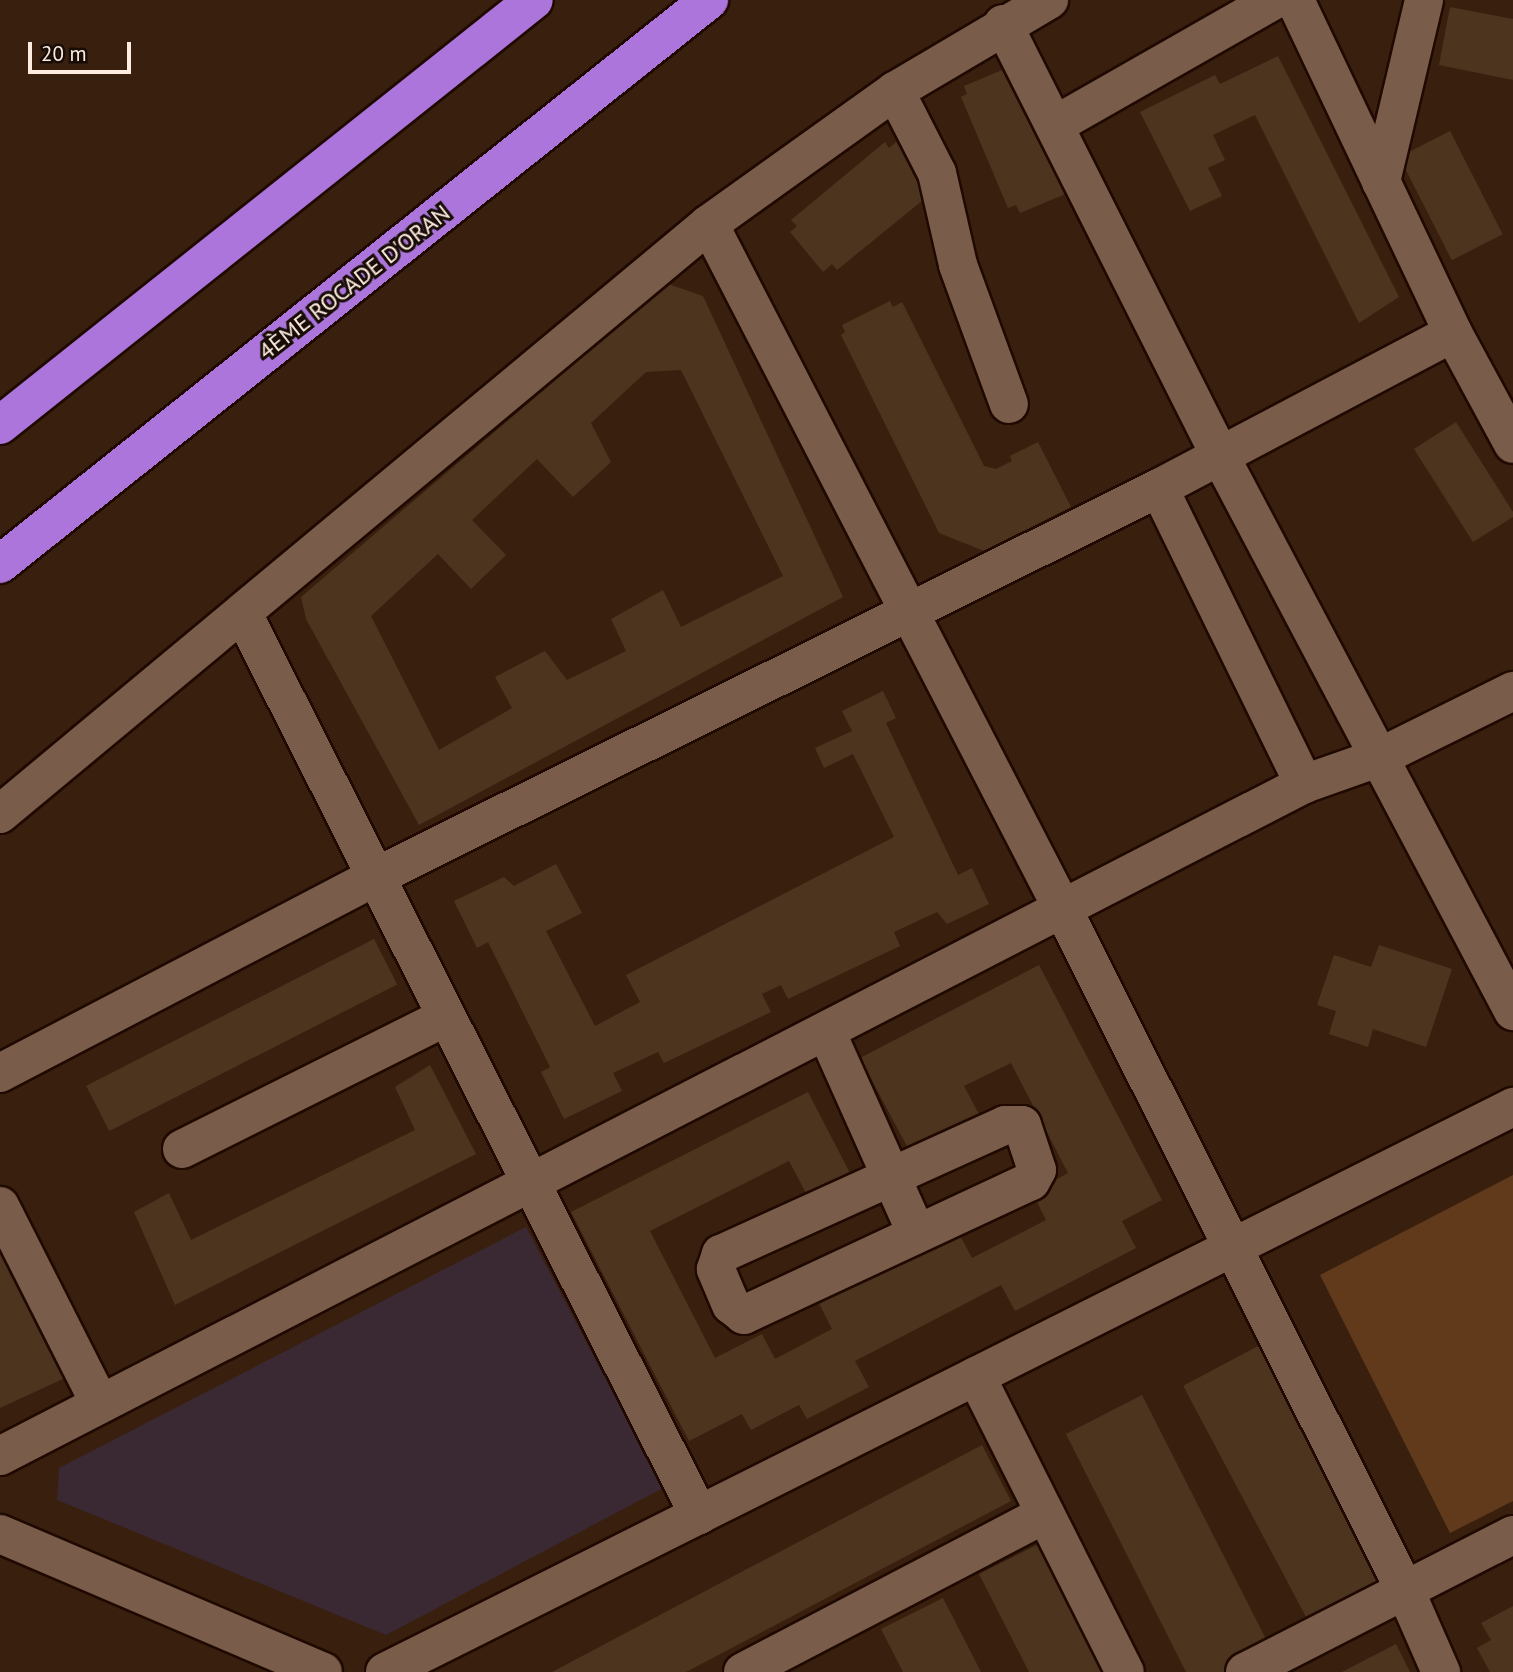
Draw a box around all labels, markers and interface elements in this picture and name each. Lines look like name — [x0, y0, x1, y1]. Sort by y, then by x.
scale bar — [32, 28, 135, 72]
text: 20 m — [41, 40, 87, 67]
street label: 4ÈME ROCADE D'ORAN — [252, 198, 456, 366]

